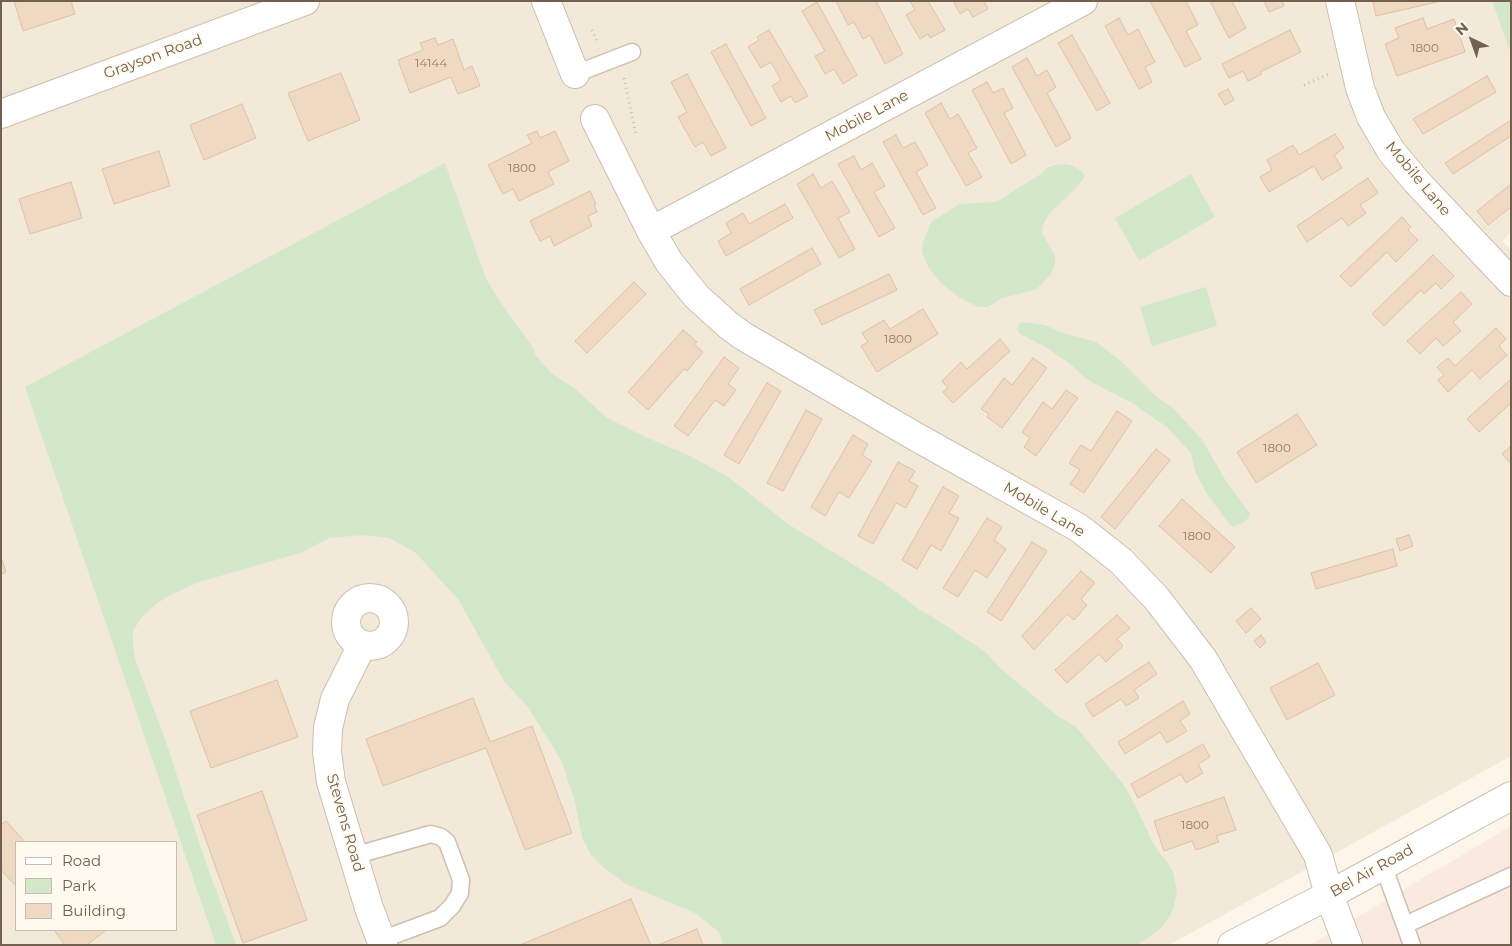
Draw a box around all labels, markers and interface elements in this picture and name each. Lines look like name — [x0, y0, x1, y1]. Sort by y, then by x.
north arrow — [1447, 15, 1497, 65]
text: N — [1452, 18, 1472, 39]
street label: Grayson Road — [101, 31, 205, 83]
house number: 1800 — [1411, 41, 1439, 55]
house number: 14144 — [415, 56, 447, 70]
street label: Mobile Lane — [822, 86, 912, 146]
street label: Mobile Lane — [1382, 138, 1454, 220]
house number: 1800 — [508, 161, 536, 175]
house number: 1800 — [884, 332, 912, 346]
house number: 1800 — [1263, 441, 1291, 455]
street label: Mobile Lane — [1000, 479, 1088, 541]
house number: 1800 — [1183, 529, 1211, 543]
street label: Stevens Road — [322, 772, 368, 874]
house number: 1800 — [1181, 818, 1209, 832]
legend — [15, 841, 178, 931]
street label: Bel Air Road — [1327, 841, 1417, 901]
text: Road — [62, 851, 101, 870]
text: Park — [62, 876, 96, 895]
text: Building — [62, 901, 126, 920]

